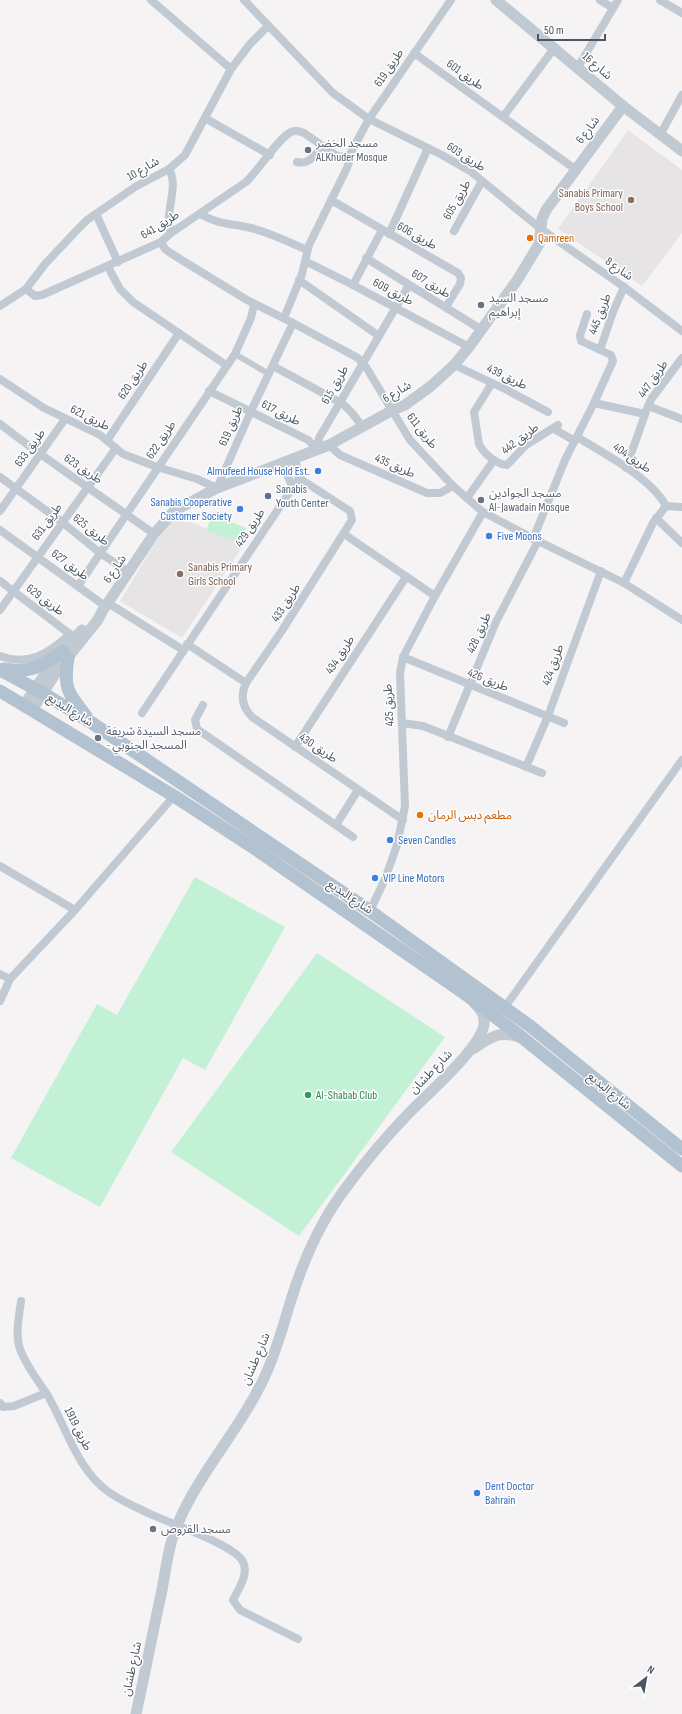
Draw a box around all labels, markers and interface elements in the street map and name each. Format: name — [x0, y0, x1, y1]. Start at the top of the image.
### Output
scale bar — [538, 16, 605, 42]
text: 50 m — [544, 23, 564, 38]
street label: طريق 619 — [371, 46, 407, 90]
street label: شارع 16 — [578, 49, 615, 84]
street label: طريق 601 — [443, 56, 487, 94]
street label: شارع 6 — [573, 113, 604, 147]
place label: مسجد الخضر ALKhuder Mosque — [315, 136, 388, 165]
street label: طريق 603 — [444, 139, 488, 175]
marker: مسجد الخضر ALKhuder Mosque — [303, 145, 313, 155]
street label: شارع 10 — [124, 154, 162, 185]
street label: طريق 605 — [440, 178, 474, 222]
place label: Sanabis Primary Boys School — [559, 186, 623, 215]
marker: Sanabis Primary Boys School — [626, 195, 636, 205]
street label: طريق 641 — [138, 207, 182, 243]
street label: طريق 606 — [394, 219, 440, 253]
place label: Qamreen — [538, 231, 574, 246]
marker: Qamreen — [525, 233, 535, 243]
street label: شارع 8 — [602, 254, 636, 285]
street label: طريق 607 — [409, 266, 453, 302]
street label: طريق 609 — [370, 275, 416, 309]
place label: مسجد السيد إبراهيم — [489, 291, 548, 321]
street label: طريق 445 — [585, 291, 615, 337]
marker: مسجد السيد إبراهيم — [476, 300, 486, 310]
street label: طريق 447 — [635, 357, 671, 401]
street label: طريق 620 — [115, 358, 151, 402]
street label: طريق 439 — [484, 361, 530, 393]
street label: طريق 615 — [318, 363, 352, 407]
street label: شارع 6 — [380, 378, 414, 407]
street label: طريق 617 — [259, 397, 303, 429]
street label: طريق 621 — [68, 402, 112, 434]
street label: طريق 619 — [216, 404, 246, 448]
street label: طريق 611 — [403, 410, 441, 452]
street label: طريق 622 — [143, 418, 179, 462]
street label: طريق 442 — [498, 420, 542, 458]
street label: طريق 633 — [11, 426, 49, 470]
street label: طريق 404 — [610, 439, 654, 477]
street label: طريق 435 — [372, 450, 418, 482]
street label: طريق 623 — [61, 451, 105, 487]
place label: Almufeed House Hold Est. — [206, 464, 310, 479]
marker: Almufeed House Hold Est. — [313, 466, 323, 476]
place label: Sanabis Youth Center — [276, 482, 329, 511]
place label: مسجد الجوادين Al-Jawadain Mosque — [488, 486, 570, 515]
marker: Sanabis Youth Center — [263, 491, 273, 501]
place label: Sanabis Cooperative Customer Society — [150, 495, 232, 524]
marker: مسجد الجوادين Al-Jawadain Mosque — [476, 495, 486, 505]
street label: طريق 631 — [29, 501, 65, 543]
marker: Sanabis Cooperative Customer Society — [235, 504, 245, 514]
street label: طريق 429 — [232, 506, 268, 550]
street label: طريق 625 — [70, 511, 112, 549]
place label: Five Moons — [497, 529, 542, 544]
marker: Five Moons — [484, 531, 494, 541]
street label: طريق 627 — [48, 546, 92, 584]
street label: شارع 6 — [100, 552, 131, 586]
place label: Sanabis Primary Girls School — [188, 560, 253, 589]
marker: Sanabis Primary Girls School — [175, 569, 185, 579]
street label: طريق 629 — [23, 581, 67, 619]
street label: طريق 433 — [268, 581, 304, 625]
street label: طريق 428 — [463, 610, 495, 656]
street label: طريق 434 — [322, 633, 358, 677]
street label: طريق 424 — [539, 642, 567, 688]
street label: طريق 426 — [465, 665, 511, 695]
street label: طريق 425 — [380, 683, 398, 727]
street label: شارع البديع — [44, 690, 96, 731]
place label: مسجد السيدة شريفة - المسجد الجنوبي — [106, 724, 201, 754]
street label: طريق 430 — [296, 730, 340, 766]
marker: مسجد السيدة شريفة - المسجد الجنوبي — [93, 733, 103, 743]
place label: مطعم دبس الرمان — [428, 808, 512, 824]
marker: مطعم دبس الرمان — [415, 810, 425, 820]
place label: Seven Candles — [398, 833, 456, 848]
marker: Seven Candles — [385, 835, 395, 845]
place label: VIP Line Motors — [383, 871, 445, 886]
marker: VIP Line Motors — [370, 873, 380, 883]
street label: شارع البديع — [324, 876, 376, 919]
street label: شارع طشان — [406, 1047, 456, 1098]
street label: شارع البديع — [584, 1069, 634, 1114]
place label: Al-Shabab Club — [315, 1088, 377, 1103]
marker: Al-Shabab Club — [303, 1090, 313, 1100]
street label: شارع طشان — [238, 1331, 275, 1388]
street label: طريق 1919 — [61, 1405, 95, 1453]
place label: Dent Doctor Bahrain — [485, 1479, 535, 1508]
marker: Dent Doctor Bahrain — [472, 1488, 482, 1498]
place label: مسجد القروص — [161, 1522, 231, 1537]
marker: مسجد القروص — [148, 1524, 158, 1534]
street label: شارع طشان — [119, 1640, 146, 1698]
north arrow — [626, 1658, 666, 1698]
text: N — [645, 1663, 657, 1677]

